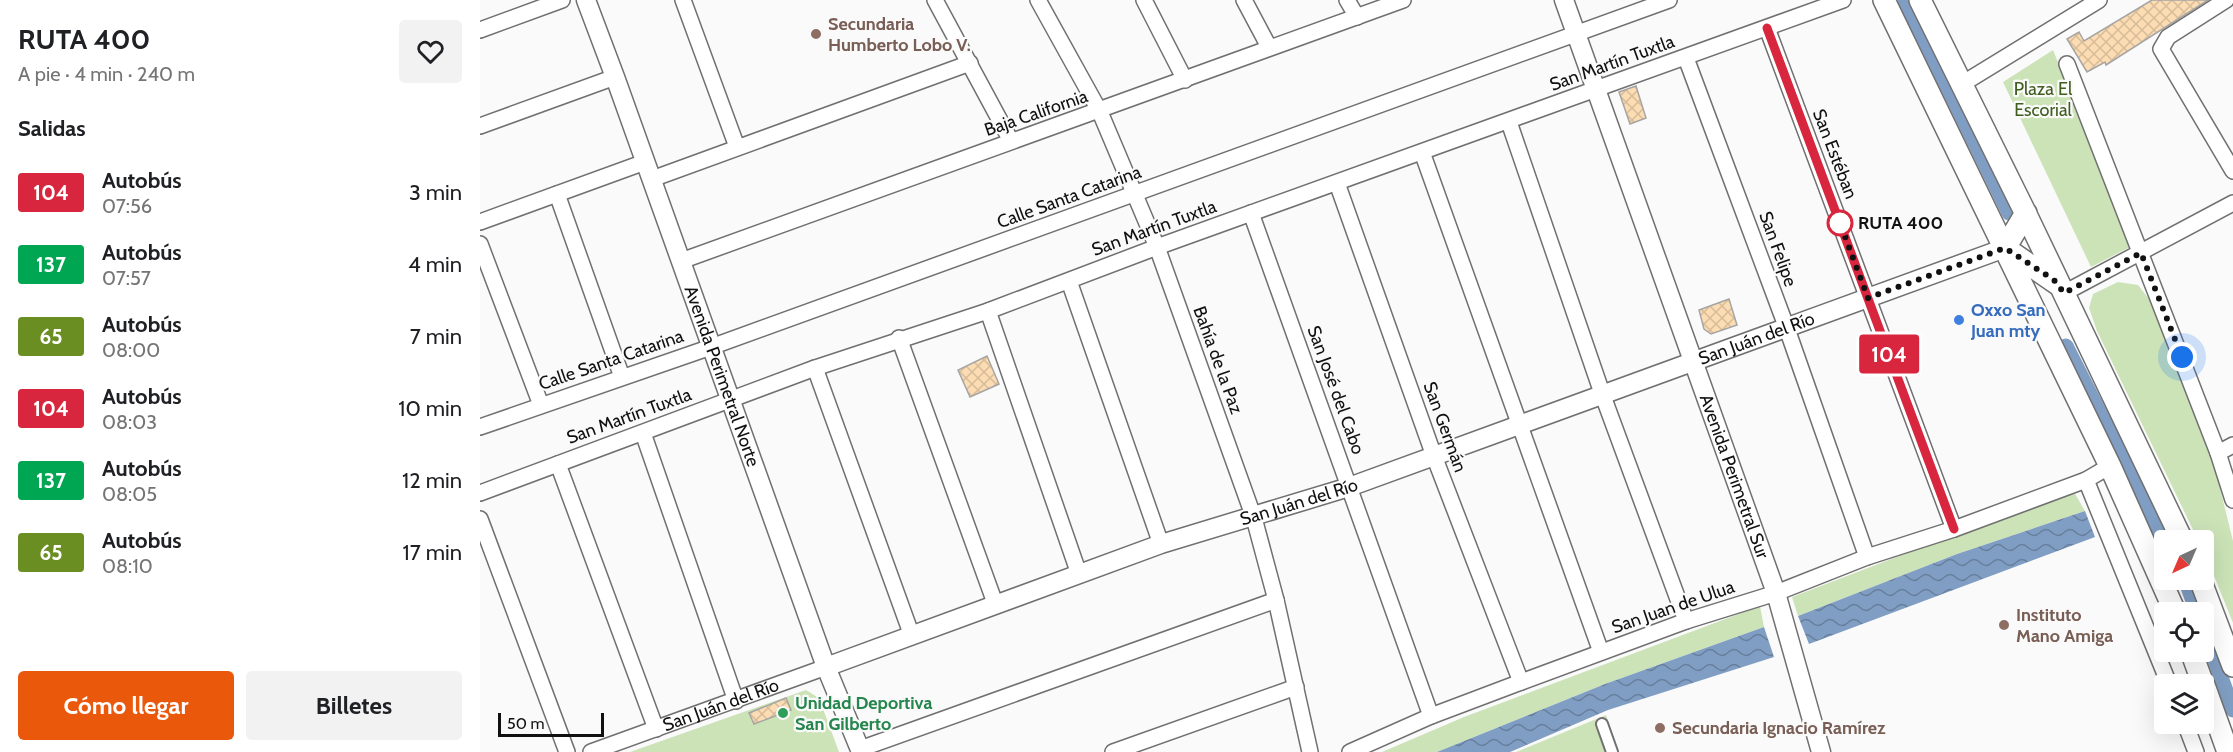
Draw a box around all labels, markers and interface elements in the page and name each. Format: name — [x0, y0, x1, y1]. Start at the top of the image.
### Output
place label: Secundaria Humberto Lobo V. — [828, 13, 971, 56]
button: heart — [399, 20, 462, 83]
text: RUTA 400 — [18, 22, 150, 56]
marker: Secundaria Humberto Lobo V. — [809, 27, 823, 41]
street label: San Martín Tuxtla — [1547, 30, 1678, 96]
text: A pie · 4 min · 240 m — [18, 62, 195, 86]
park label: Plaza El Escorial — [2014, 78, 2073, 121]
street label: Baja California — [982, 85, 1091, 141]
street label: San Estéban — [1808, 106, 1862, 202]
text: Salidas — [18, 115, 86, 142]
street label: Calle Santa Catarina — [994, 161, 1144, 233]
text: Autobús — [102, 167, 182, 194]
text: 3 min — [409, 179, 462, 206]
text: 104 — [33, 180, 69, 205]
text: 07:56 — [102, 194, 152, 218]
street label: San Martín Tuxtla — [1089, 195, 1220, 261]
street label: San Felipe — [1754, 208, 1802, 290]
marker: RUTA 400 — [1827, 210, 1853, 236]
place label: RUTA 400 — [1858, 212, 1943, 234]
text: Autobús — [102, 239, 182, 266]
text: 4 min — [408, 251, 462, 278]
text: 137 — [36, 252, 66, 277]
text: 07:57 — [102, 266, 151, 290]
street label: Avenida Perimetral Norte — [680, 283, 764, 470]
place label: Oxxo San Juan mty — [1970, 299, 2046, 342]
street label: Bahía de la Paz — [1188, 303, 1248, 417]
street label: San Juán del Río — [1695, 307, 1818, 370]
text: Autobús — [102, 311, 182, 338]
marker: Oxxo San Juan mty — [1952, 313, 1966, 327]
text: 7 min — [410, 323, 462, 350]
street label: San José del Cabo — [1303, 323, 1370, 457]
text: 65 — [39, 324, 63, 349]
street label: Calle Santa Catarina — [536, 325, 687, 395]
line badge: 104 — [1854, 334, 1924, 374]
text: 08:00 — [102, 338, 160, 362]
text: 104 — [1871, 342, 1907, 367]
your location — [2167, 342, 2197, 372]
street label: San Germán — [1418, 379, 1472, 475]
text: Autobús — [102, 383, 182, 410]
street label: San Martín Tuxtla — [564, 383, 695, 449]
street label: Avenida Perimetral Sur — [1695, 391, 1774, 562]
text: 10 min — [398, 395, 462, 422]
text: 104 — [33, 396, 69, 421]
text: 08:03 — [102, 410, 157, 434]
text: Autobús — [102, 455, 182, 482]
text: 12 min — [402, 467, 462, 494]
text: 137 — [36, 468, 66, 493]
street label: San Juán del Río — [1237, 474, 1361, 530]
text: 08:05 — [102, 482, 157, 506]
text: Autobús — [102, 527, 182, 554]
north arrow — [2154, 530, 2214, 590]
map controls — [2154, 530, 2214, 734]
text: 17 min — [403, 539, 462, 566]
text: 65 — [39, 540, 63, 565]
text: 08:10 — [102, 554, 153, 578]
street label: San Juan de Ulua — [1609, 576, 1738, 638]
button: locate — [2154, 602, 2214, 662]
place label: Instituto Mano Amiga — [2016, 604, 2113, 647]
marker: Instituto Mano Amiga — [1997, 618, 2011, 632]
button: Cómo llegar — [18, 671, 234, 740]
button: Billetes — [246, 671, 462, 740]
street label: San Juán del Río — [660, 674, 782, 736]
button: layers — [2154, 674, 2214, 734]
place label: Unidad Deportiva San Gilberto — [795, 692, 932, 735]
marker: Unidad Deportiva San Gilberto — [776, 706, 790, 720]
scale bar — [498, 710, 604, 738]
text: 50 m — [507, 714, 544, 733]
place label: Secundaria Ignacio Ramírez — [1672, 717, 1886, 739]
marker: Secundaria Ignacio Ramírez — [1653, 721, 1667, 735]

